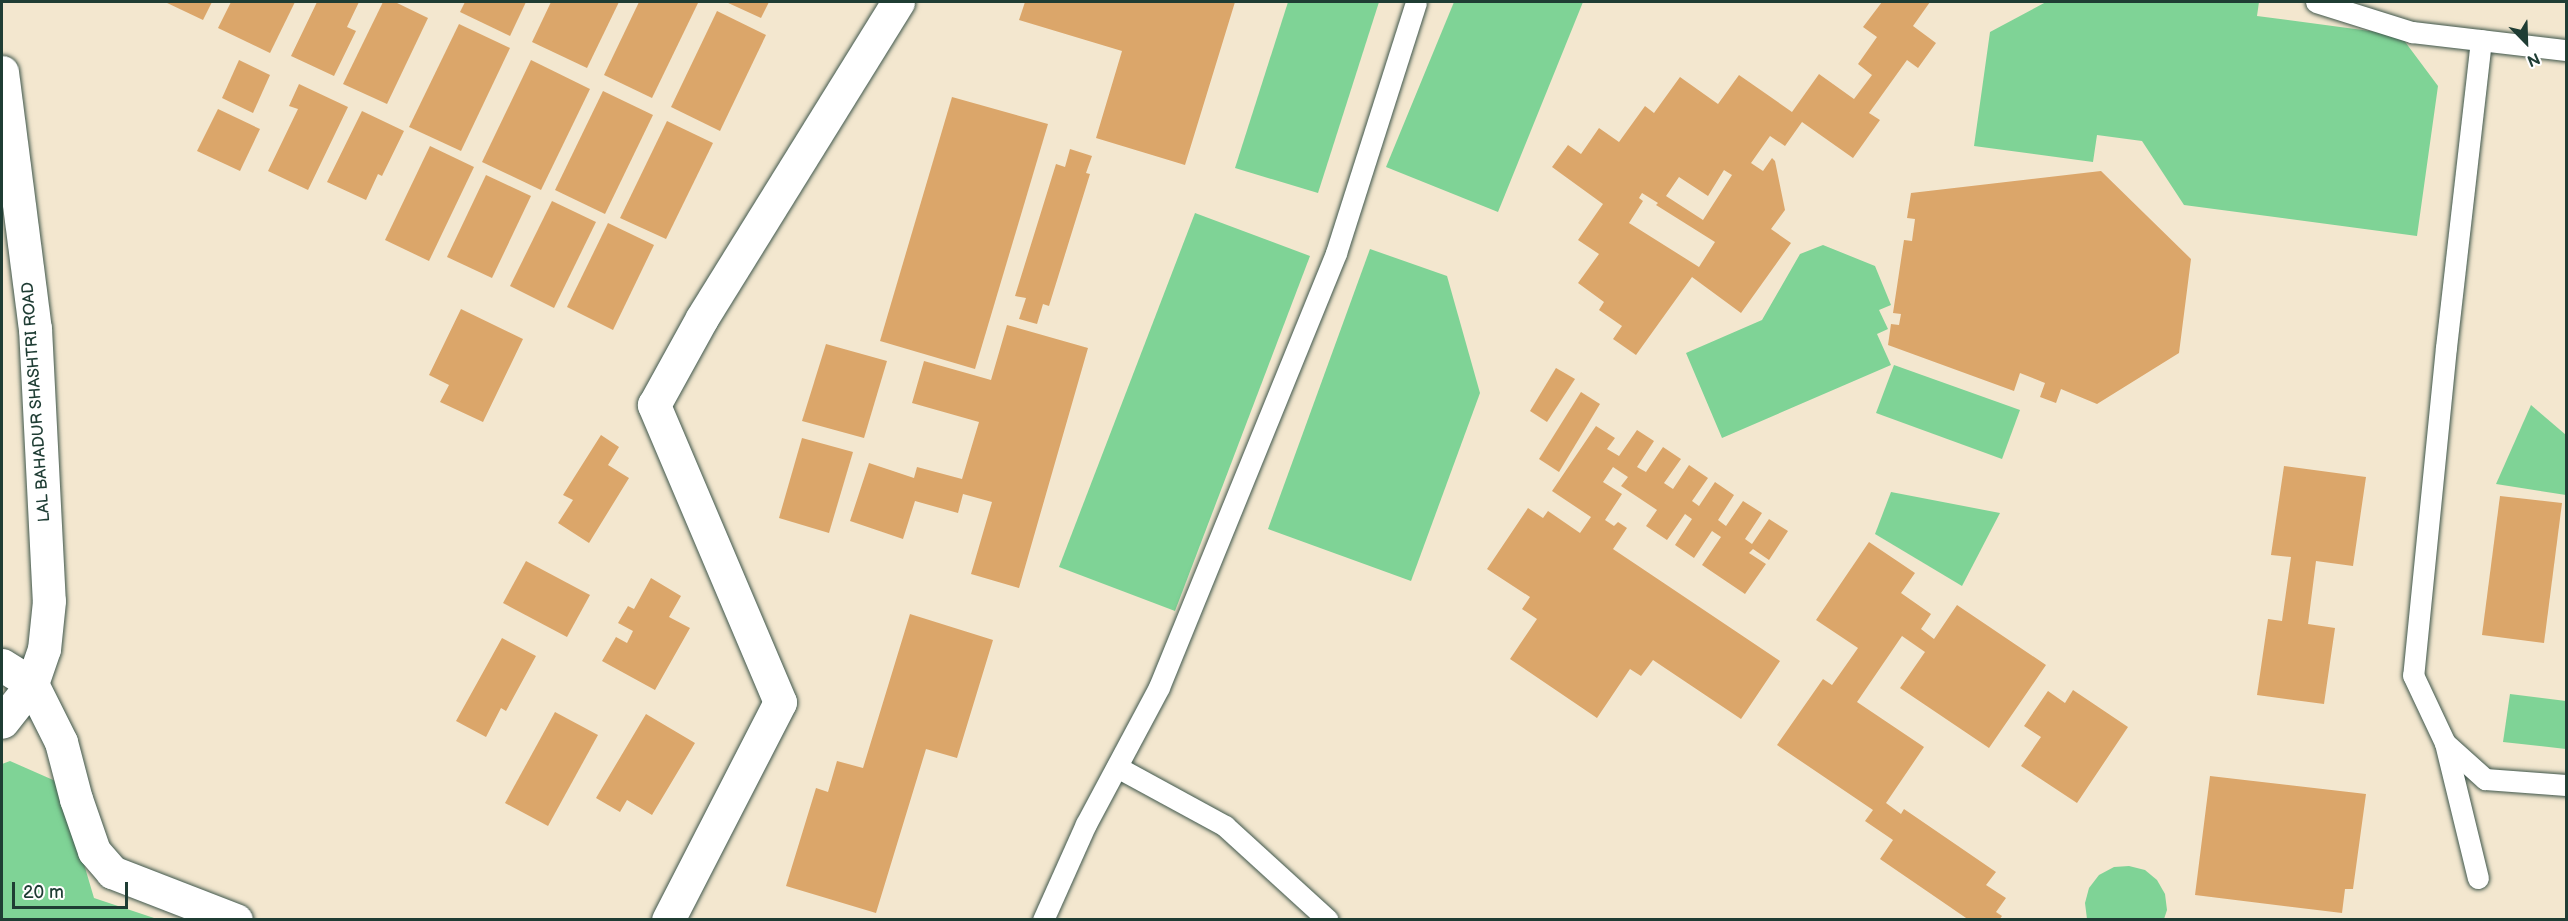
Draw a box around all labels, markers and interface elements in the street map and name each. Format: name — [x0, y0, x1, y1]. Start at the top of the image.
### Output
north arrow — [2496, 12, 2556, 72]
text: N — [2524, 48, 2542, 70]
street label: LAL BAHADUR SHASHTRI ROAD — [19, 281, 55, 523]
scale bar — [15, 870, 130, 908]
text: 20 m — [23, 882, 64, 903]

